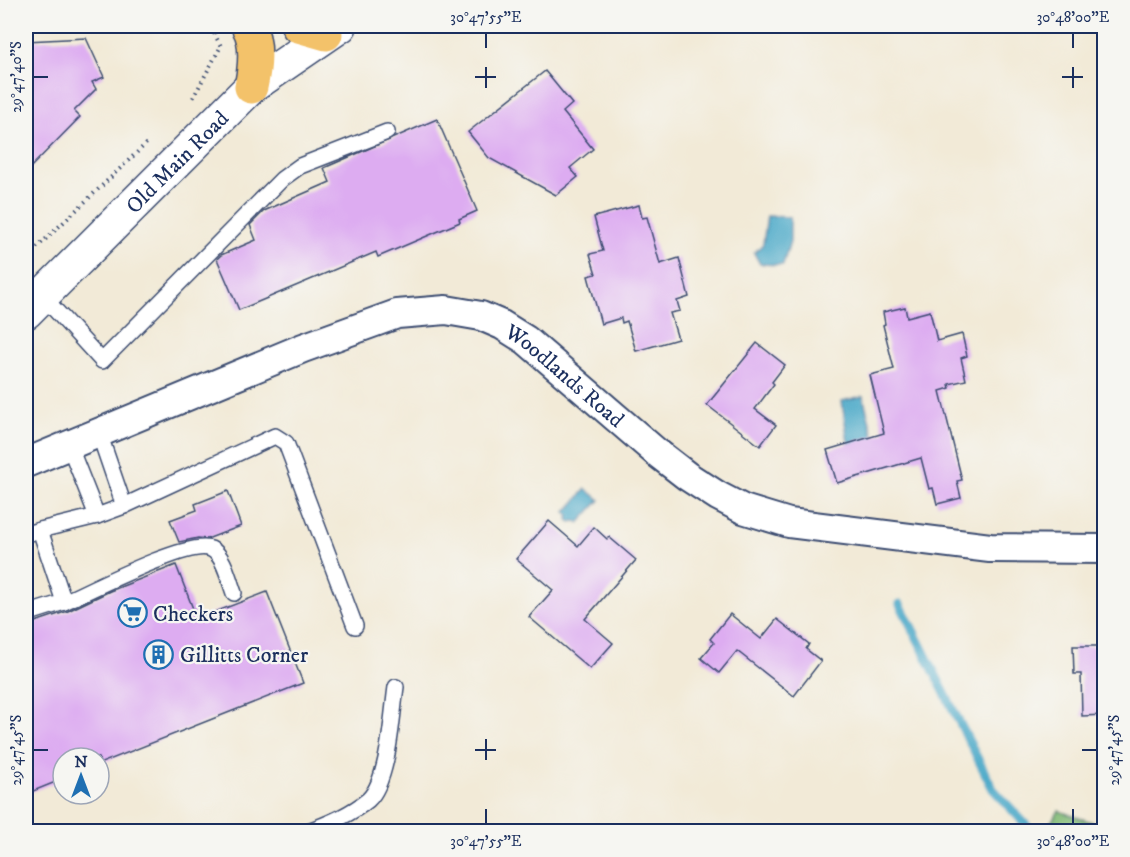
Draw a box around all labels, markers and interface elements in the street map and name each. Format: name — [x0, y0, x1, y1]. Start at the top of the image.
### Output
text: 30°47'55"E — [450, 8, 522, 27]
text: 30°48'00"E — [1037, 8, 1110, 27]
text: 29°47'40"S — [7, 41, 26, 113]
street label: Old Main Road — [121, 105, 235, 220]
street label: Woodlands Road — [499, 318, 629, 434]
supermarket icon: Checkers — [116, 597, 148, 629]
place label: Checkers — [153, 601, 233, 628]
building icon: Gillitts Corner — [143, 638, 175, 670]
place label: Gillitts Corner — [180, 642, 309, 669]
text: 29°47'45"S — [7, 714, 26, 785]
text: 29°47'45"S — [1105, 714, 1124, 785]
north arrow — [51, 746, 111, 806]
text: N — [74, 752, 88, 772]
text: 30°47'55"E — [450, 832, 522, 851]
text: 30°48'00"E — [1037, 832, 1110, 851]

